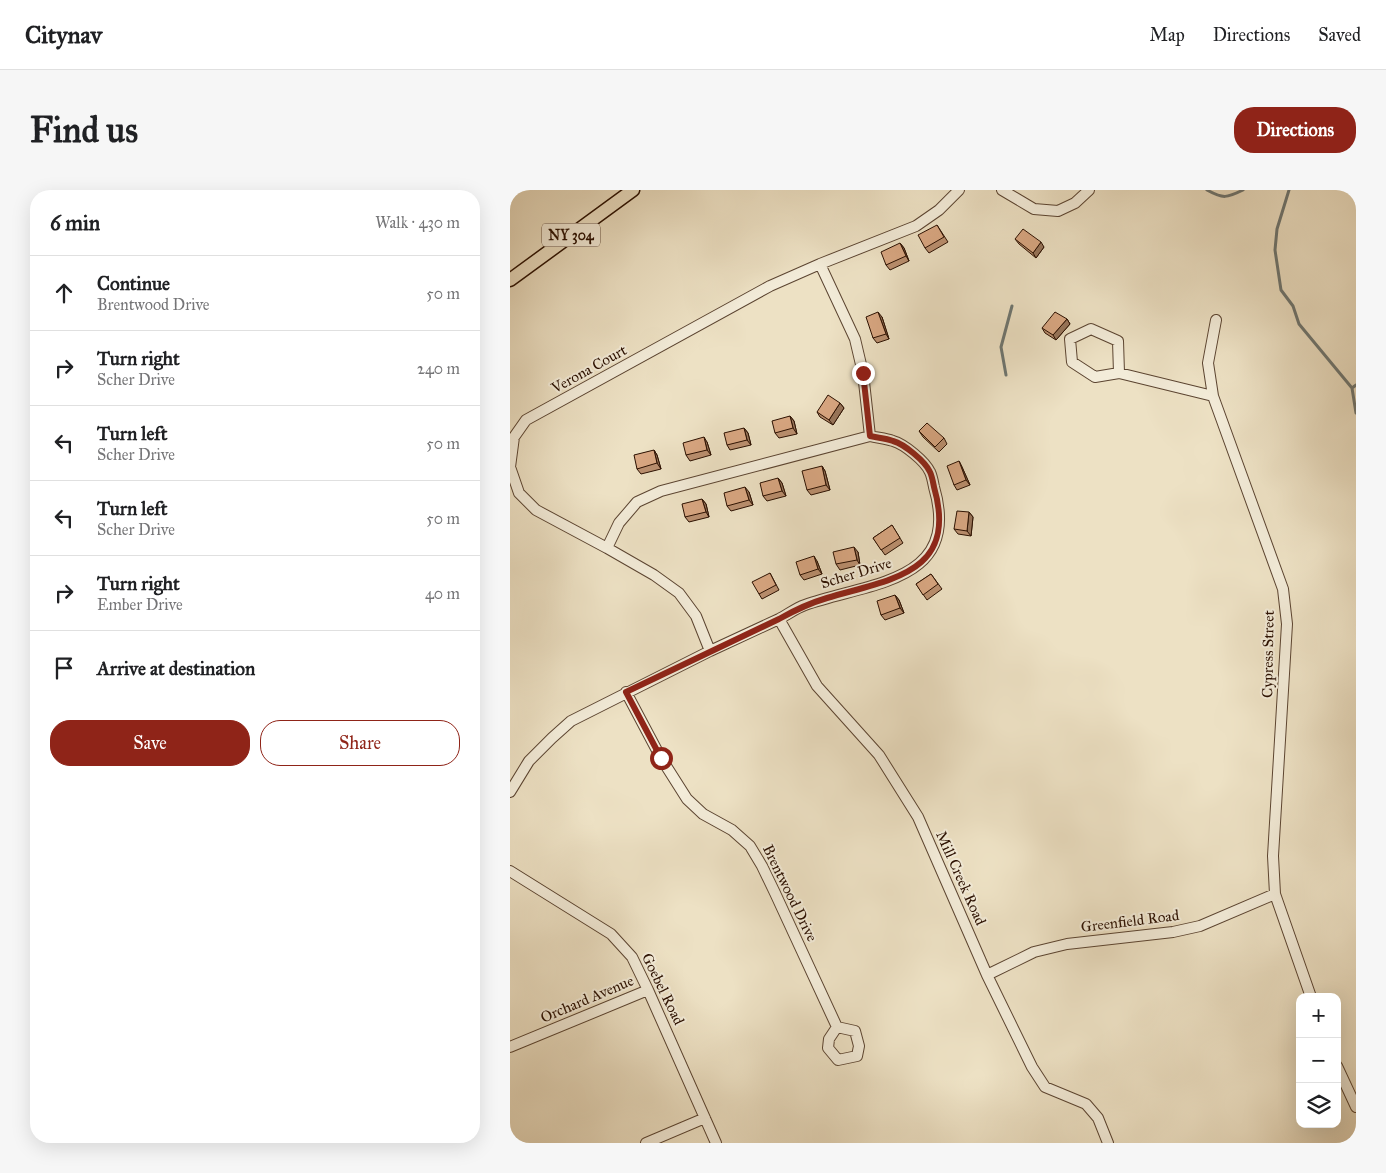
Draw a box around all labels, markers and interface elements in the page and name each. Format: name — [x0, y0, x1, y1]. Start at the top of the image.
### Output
text: Citynav — [25, 20, 102, 50]
text: Map — [1149, 24, 1185, 46]
text: Directions — [1213, 24, 1290, 46]
text: Saved — [1318, 24, 1361, 46]
button: Directions — [1234, 107, 1356, 153]
text: Find us — [30, 109, 138, 152]
text: 6 min — [50, 210, 100, 236]
text: Walk · 430 m — [375, 213, 460, 232]
road number: NY 304 — [542, 224, 600, 246]
text: Continue — [97, 272, 170, 295]
icon: ahead — [50, 279, 78, 307]
text: 50 m — [426, 284, 460, 303]
text: Brentwood Drive — [97, 295, 210, 314]
street label: Verona Court — [547, 341, 630, 398]
text: Turn right — [97, 347, 180, 370]
icon: right — [50, 354, 78, 382]
text: 240 m — [417, 359, 460, 378]
route end — [852, 362, 875, 385]
text: Scher Drive — [97, 370, 175, 389]
text: Turn left — [97, 422, 167, 445]
icon: left — [50, 429, 78, 457]
text: 50 m — [426, 434, 460, 453]
text: Scher Drive — [97, 445, 175, 464]
text: Turn left — [97, 497, 167, 520]
icon: left — [50, 504, 78, 532]
text: 50 m — [426, 509, 460, 528]
text: Scher Drive — [97, 520, 175, 539]
street label: Scher Drive — [818, 554, 894, 592]
text: Turn right — [97, 572, 180, 595]
icon: right — [50, 579, 78, 607]
text: 40 m — [425, 584, 460, 603]
text: Ember Drive — [97, 595, 183, 614]
street label: Cypress Street — [1258, 609, 1278, 698]
icon: arrive — [50, 654, 78, 682]
text: Arrive at destination — [97, 657, 255, 680]
button: Save — [50, 720, 250, 766]
button: Share — [260, 720, 460, 766]
route start — [650, 747, 673, 770]
street label: Mill Creek Road — [932, 828, 990, 928]
street label: Brentwood Drive — [759, 842, 821, 944]
street label: Greenfield Road — [1080, 906, 1181, 936]
street label: Goebel Road — [638, 950, 688, 1028]
street label: Orchard Avenue — [538, 971, 636, 1027]
map controls — [1296, 993, 1341, 1128]
button: + — [1296, 993, 1341, 1038]
button: − — [1296, 1038, 1341, 1083]
button: layers — [1296, 1083, 1341, 1128]

